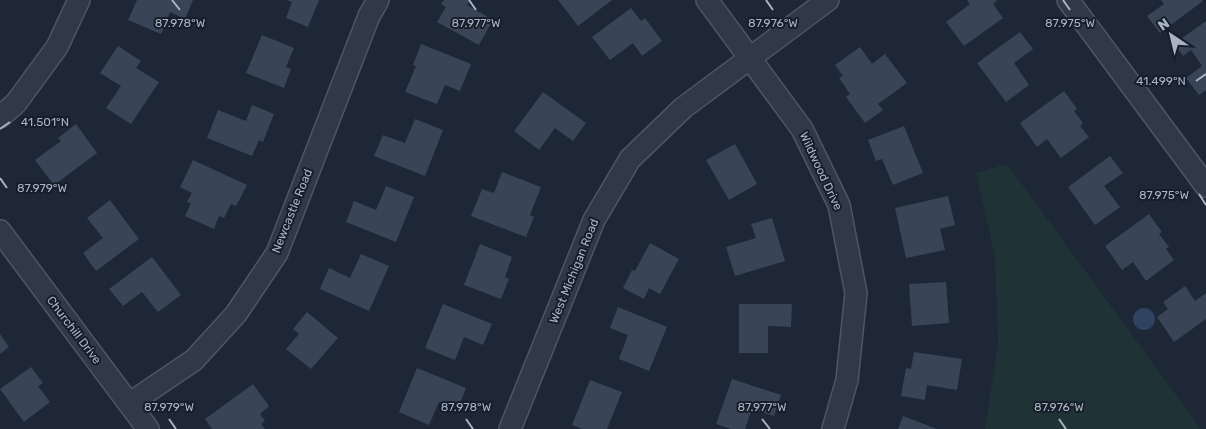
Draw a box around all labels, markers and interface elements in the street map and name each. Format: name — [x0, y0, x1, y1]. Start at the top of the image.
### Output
north arrow — [1146, 10, 1196, 60]
text: N — [1155, 15, 1173, 35]
text: 87.978°W — [155, 16, 206, 30]
text: 87.977°W — [451, 16, 501, 30]
text: 87.976°W — [748, 16, 798, 30]
text: 87.975°W — [1045, 16, 1095, 30]
text: 41.499°N — [1136, 74, 1186, 88]
text: 41.501°N — [21, 115, 69, 129]
street label: Wildwood Drive — [797, 130, 845, 213]
street label: Newcastle Road — [269, 167, 315, 255]
text: 87.979°W — [17, 181, 67, 195]
text: 87.975°W — [1139, 188, 1189, 202]
street label: West Michigan Road — [547, 217, 601, 325]
street label: Churchill Drive — [44, 293, 104, 367]
text: 87.979°W — [144, 400, 194, 414]
text: 87.978°W — [441, 400, 492, 414]
text: 87.977°W — [737, 400, 787, 414]
text: 87.976°W — [1034, 400, 1084, 414]

